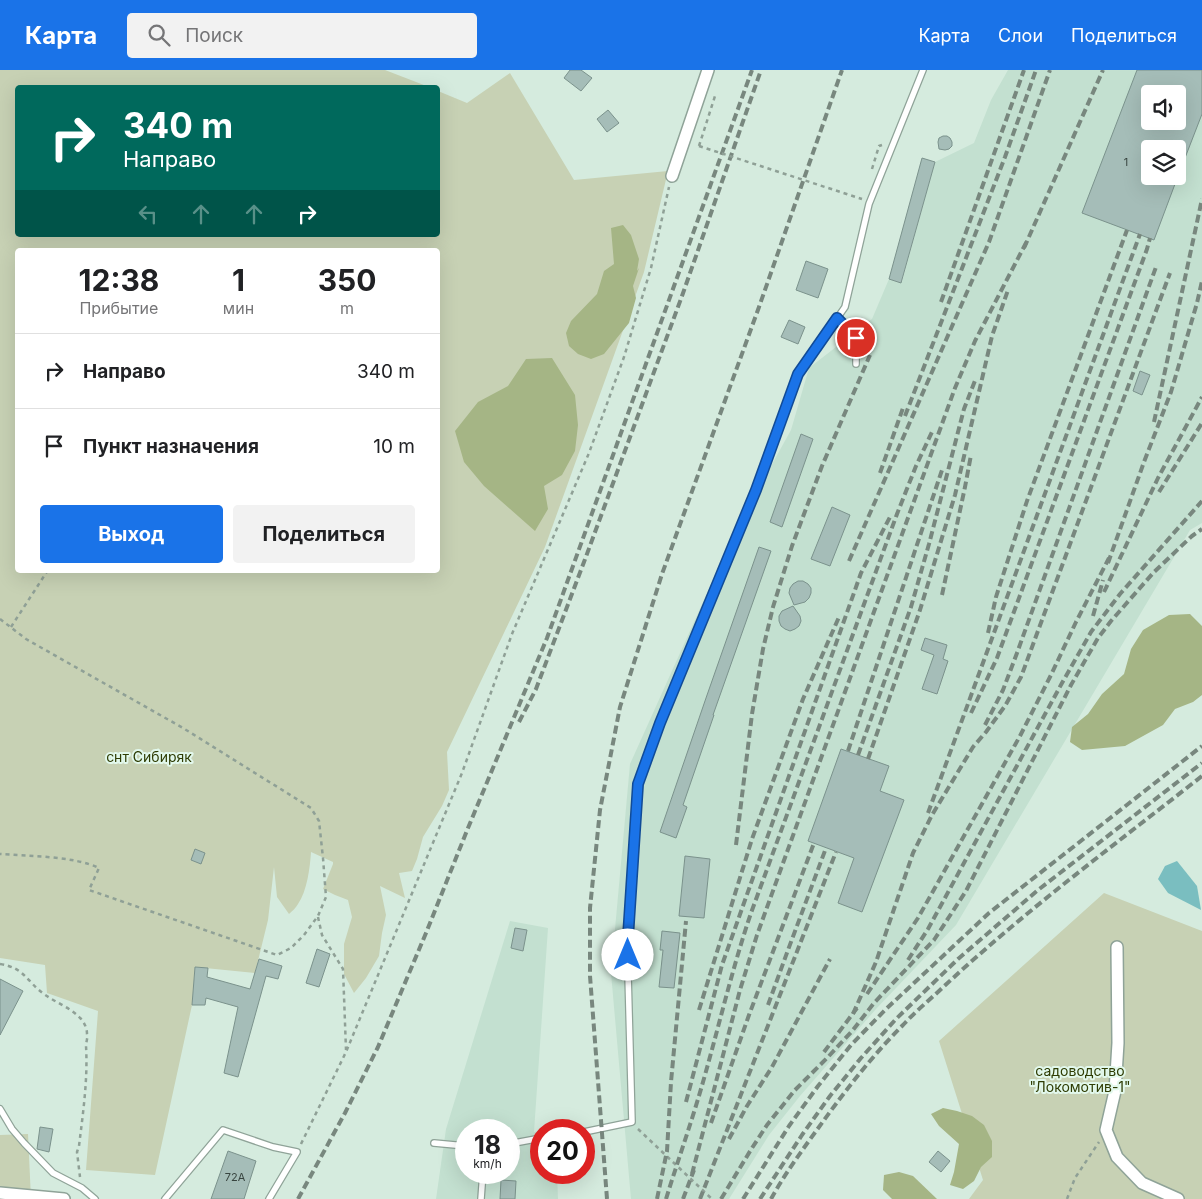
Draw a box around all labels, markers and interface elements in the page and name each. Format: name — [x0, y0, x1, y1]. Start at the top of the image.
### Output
search box — [127, 13, 477, 58]
text: Карта — [25, 21, 97, 50]
icon: search — [145, 21, 173, 49]
text: Поиск — [185, 24, 243, 47]
text: Карта — [918, 25, 970, 46]
text: Слои — [998, 25, 1043, 46]
text: Поделиться — [1071, 25, 1177, 46]
map controls — [1141, 85, 1186, 185]
button: sound — [1141, 85, 1186, 130]
text: 340 m — [123, 104, 233, 146]
icon: right — [40, 105, 105, 170]
button: layers — [1141, 140, 1186, 185]
text: Направо — [123, 146, 216, 172]
house number: 1 — [1124, 155, 1128, 169]
icon: left — [134, 200, 162, 228]
icon: ahead — [187, 200, 215, 228]
icon: ahead — [240, 200, 268, 228]
icon: right — [293, 200, 321, 228]
text: 12:38 — [79, 262, 159, 298]
text: 1 — [232, 262, 245, 298]
text: 350 — [318, 262, 376, 298]
text: Прибытие — [79, 298, 158, 318]
text: мин — [223, 298, 254, 318]
text: m — [340, 298, 354, 318]
pin — [835, 317, 877, 359]
icon: arrive — [842, 324, 870, 352]
icon: right — [40, 357, 68, 385]
text: Направо — [83, 360, 166, 383]
text: 340 m — [357, 360, 415, 383]
icon: arrive — [40, 432, 68, 460]
text: Пункт назначения — [83, 435, 259, 458]
text: 10 m — [373, 435, 415, 458]
button: Выход — [40, 505, 223, 563]
button: Поделиться — [233, 505, 415, 563]
park label: снт Сибиряк — [106, 748, 192, 765]
position arrow — [601, 928, 653, 980]
park label: садоводство "Локомотив-1" — [1029, 1062, 1131, 1095]
speed limit sign: 20 — [530, 1119, 595, 1184]
text: 18 — [474, 1130, 501, 1160]
text: km/h — [473, 1156, 502, 1171]
house number: 72А — [225, 1170, 246, 1184]

